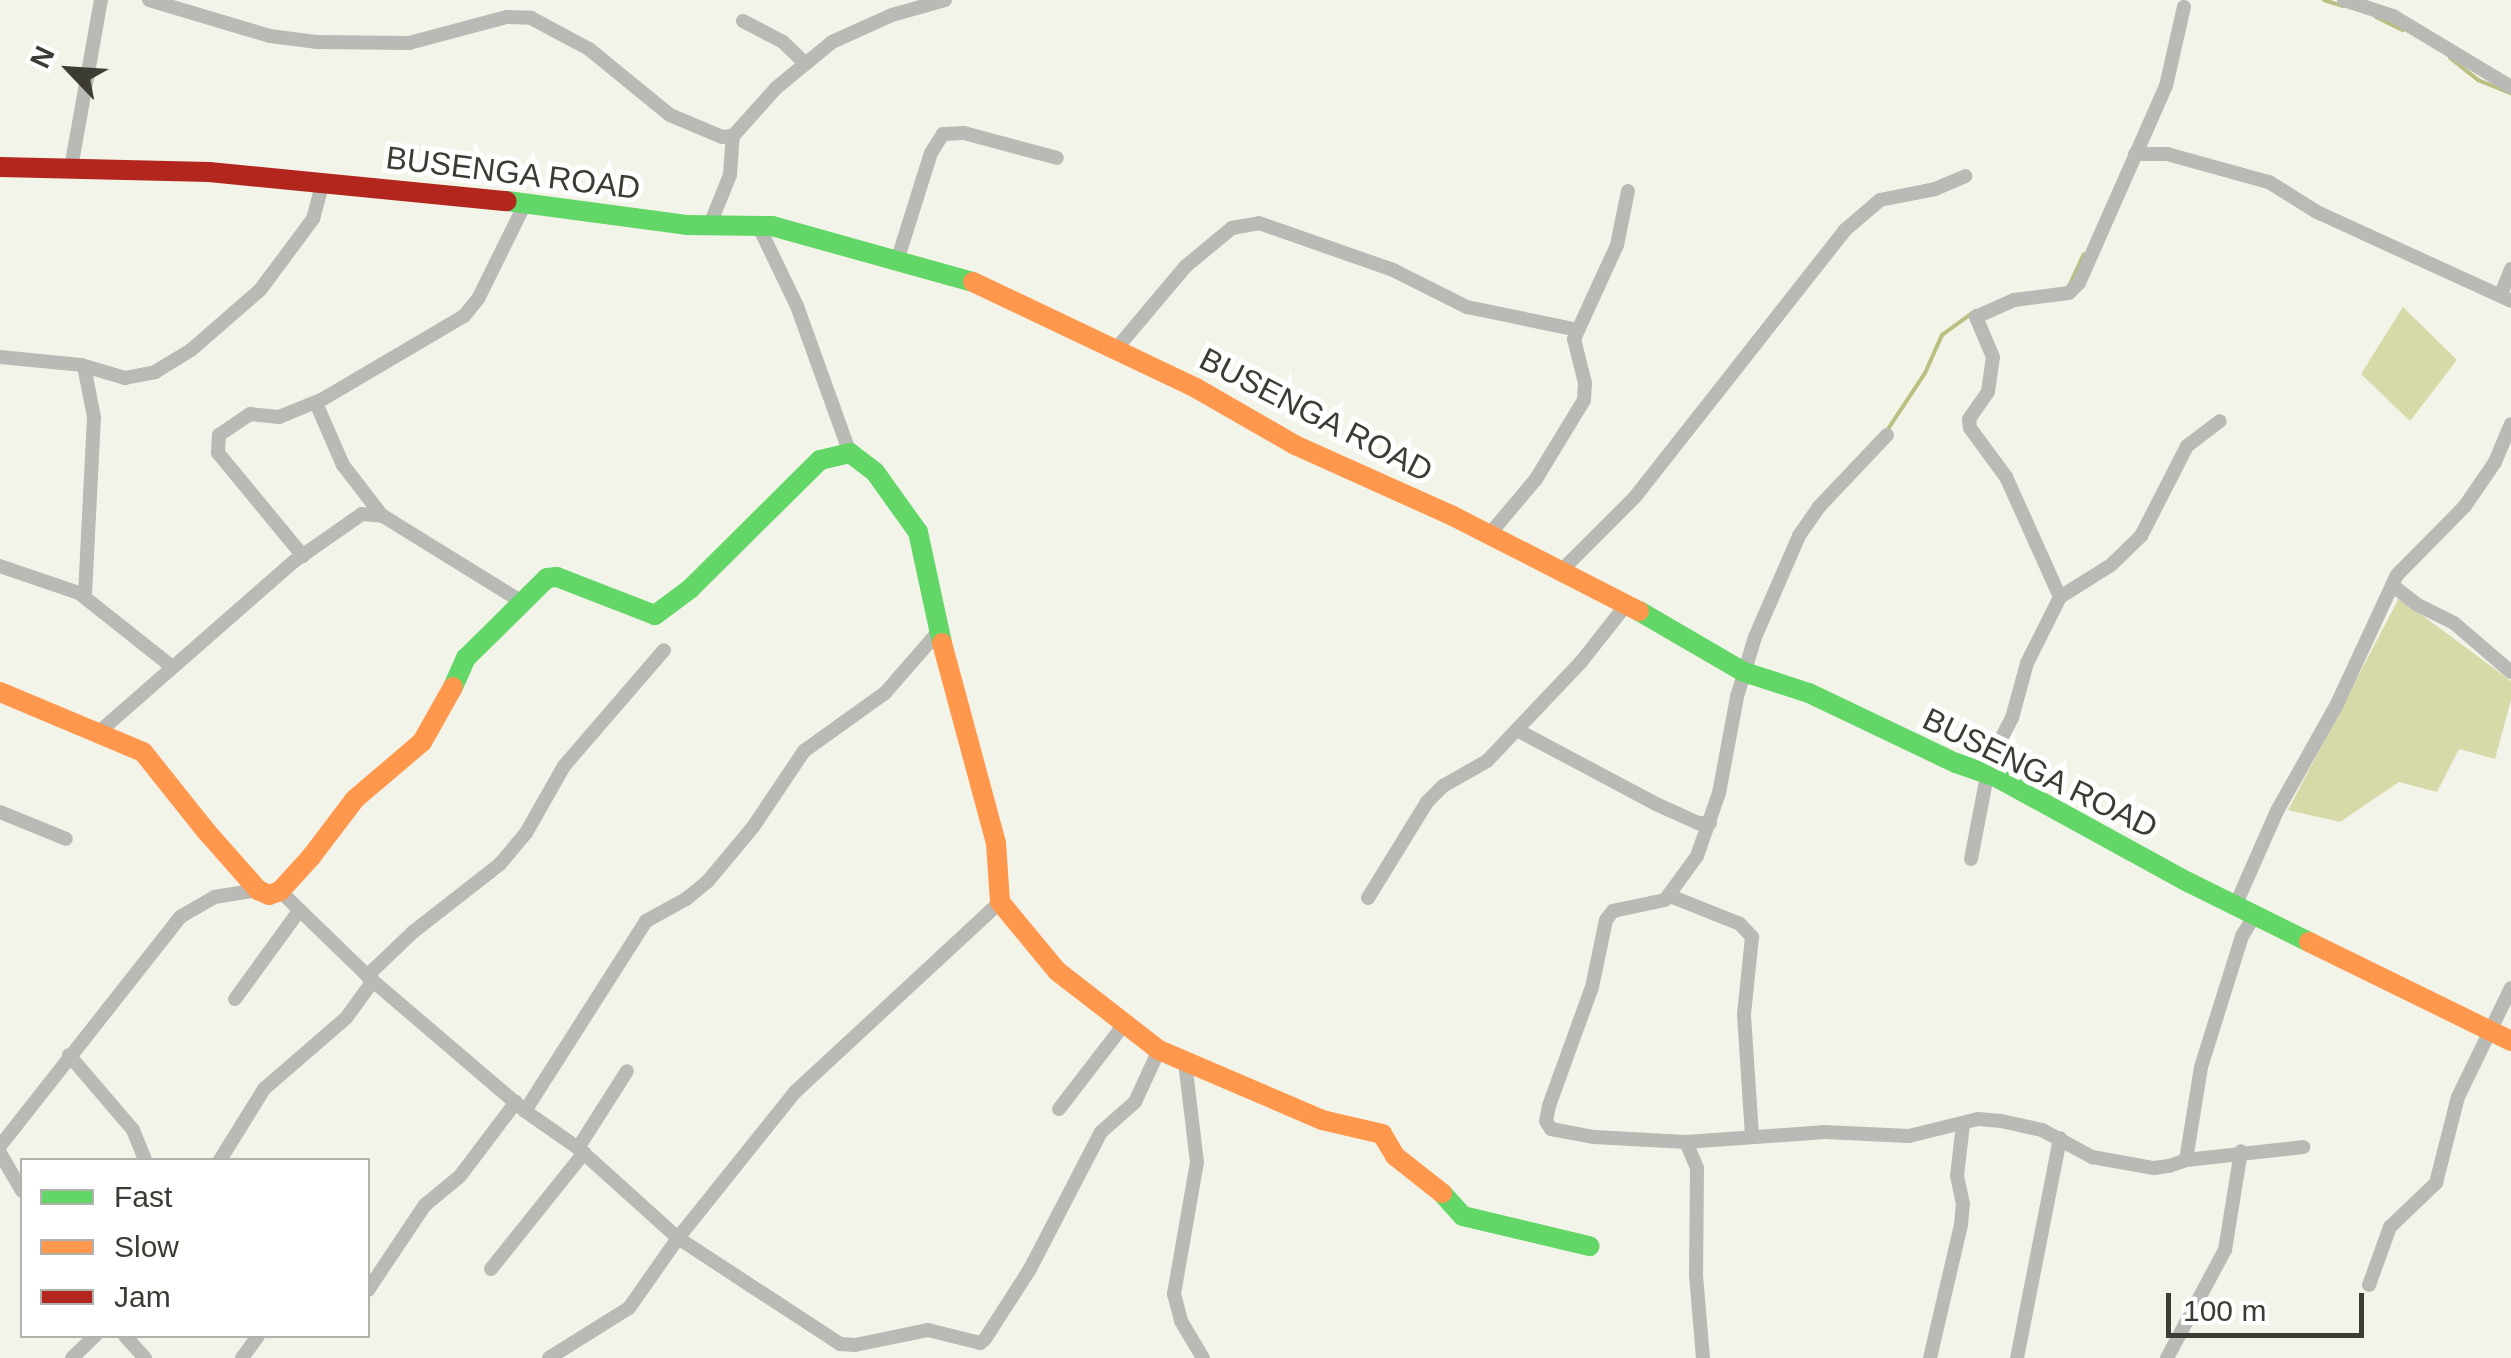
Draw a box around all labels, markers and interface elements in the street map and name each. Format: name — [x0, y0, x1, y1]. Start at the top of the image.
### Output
north arrow — [20, 20, 120, 120]
text: N — [24, 41, 61, 73]
street label: BUSENGA ROAD — [383, 138, 643, 208]
street label: BUSENGA ROAD — [1192, 339, 1440, 491]
street label: BUSENGA ROAD — [1916, 699, 2164, 847]
legend — [20, 1158, 370, 1338]
text: Fast — [114, 1180, 172, 1213]
text: Slow — [114, 1230, 179, 1263]
scale bar — [2171, 1273, 2368, 1335]
text: Jam — [114, 1280, 171, 1313]
text: 100 m — [2183, 1294, 2266, 1327]

